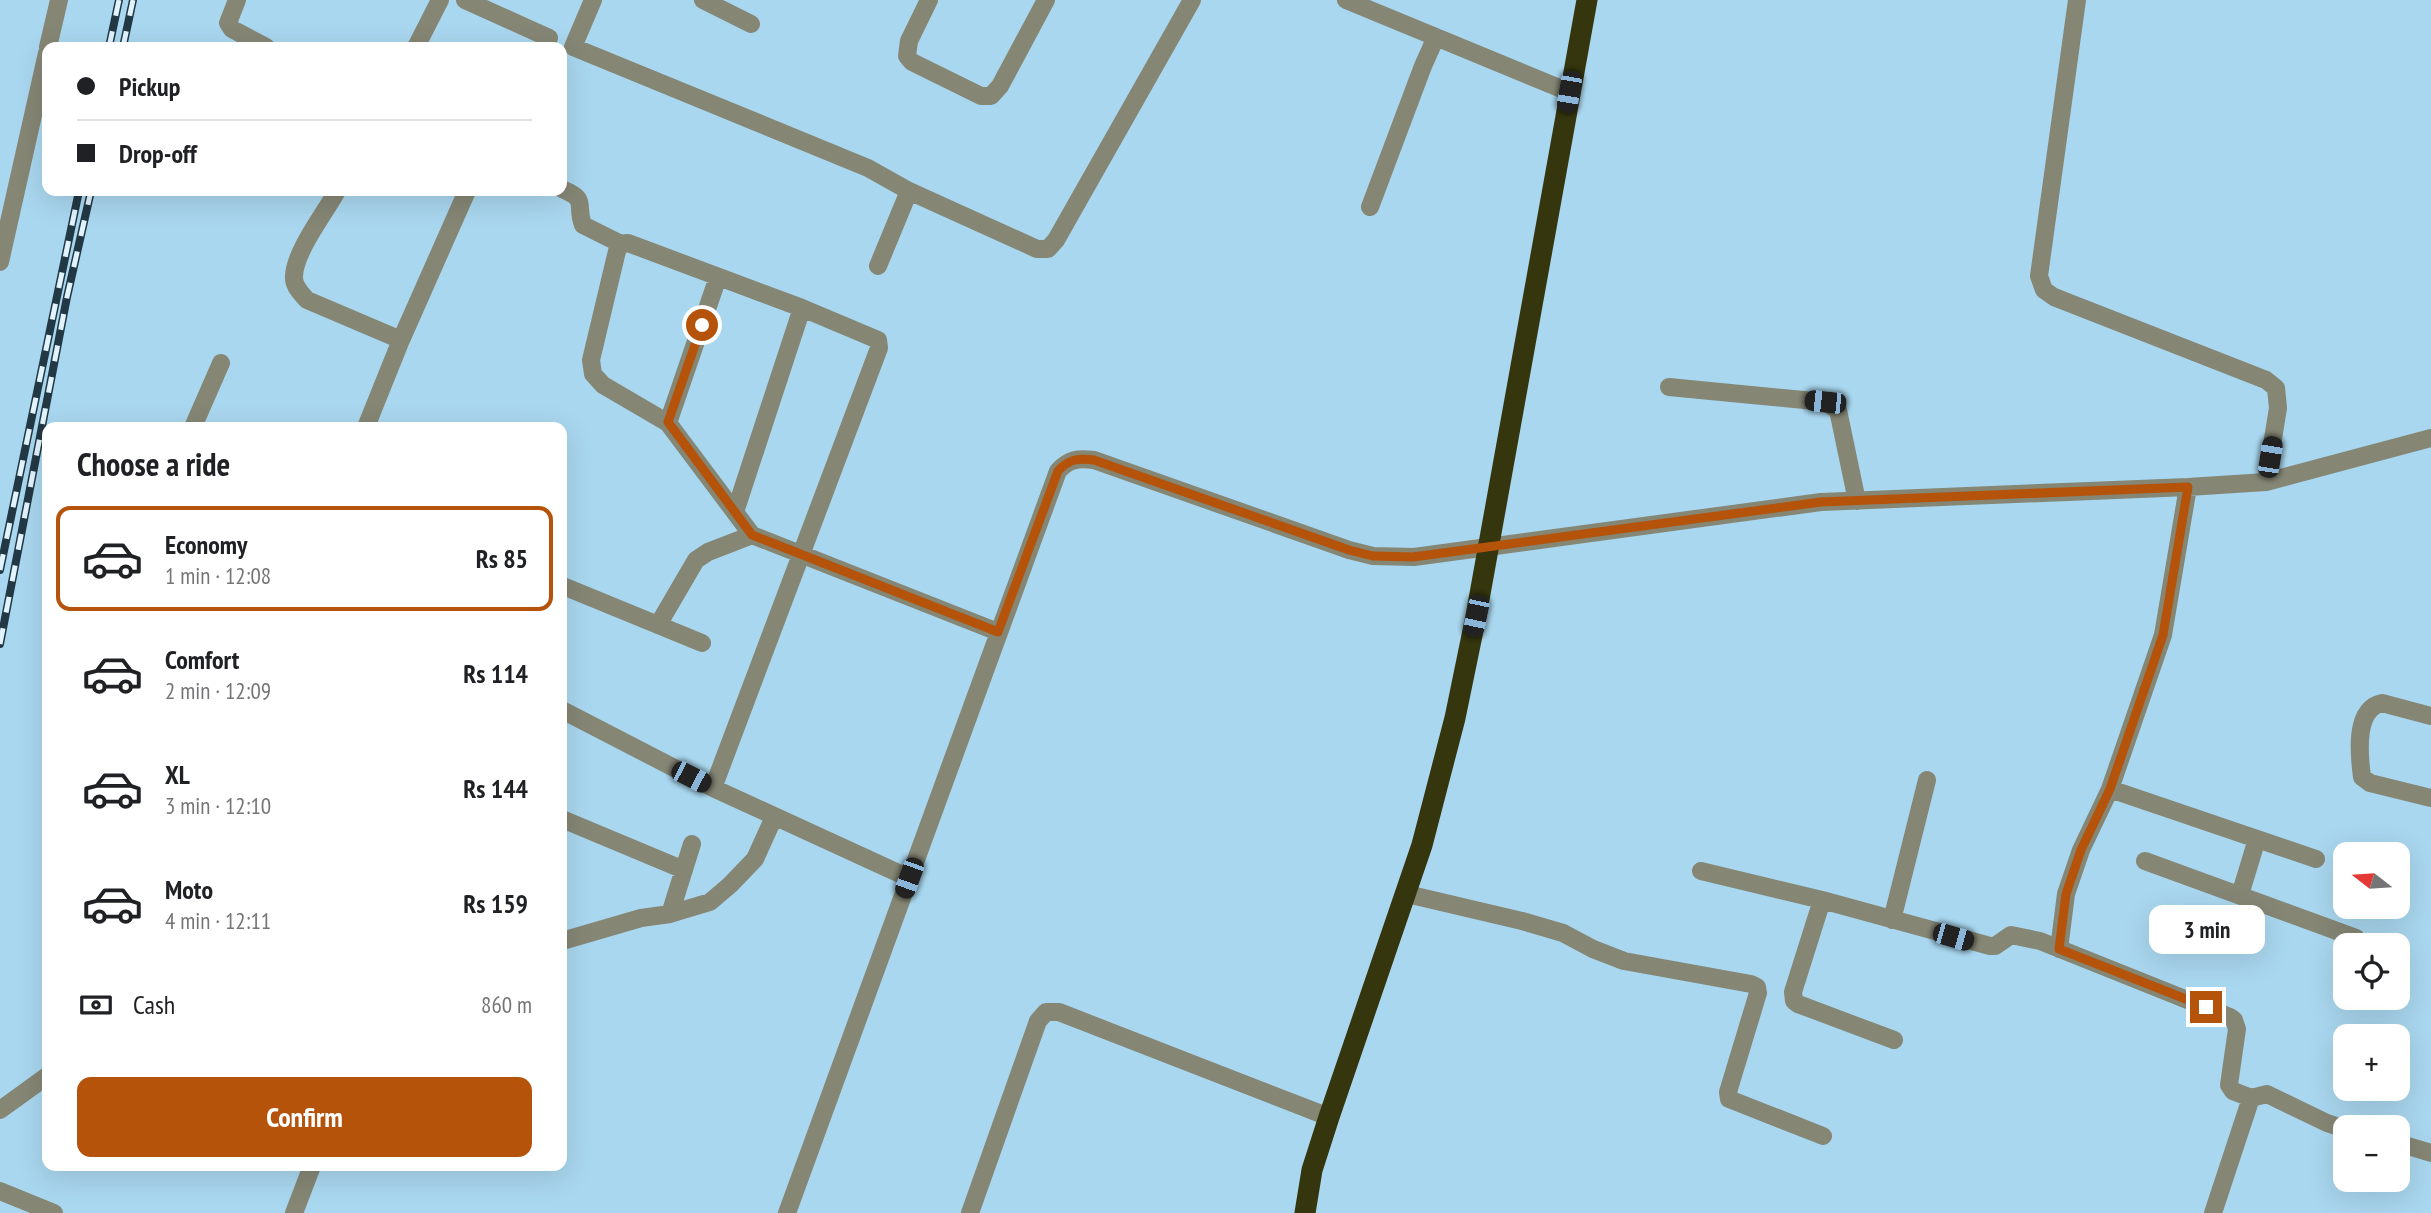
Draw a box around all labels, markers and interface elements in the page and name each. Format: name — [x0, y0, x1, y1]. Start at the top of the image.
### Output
car — [1556, 69, 1583, 115]
text: Pickup — [119, 70, 180, 103]
text: Drop-off — [119, 137, 197, 170]
route start — [686, 309, 718, 341]
car — [1804, 389, 1847, 415]
car — [2257, 435, 2284, 479]
text: Choose a ride — [77, 443, 230, 485]
icon: car — [81, 527, 144, 590]
text: Economy — [165, 528, 247, 561]
text: Rs 85 — [476, 542, 528, 575]
text: 1 min · 12:08 — [165, 561, 271, 590]
car — [1462, 593, 1491, 639]
icon: car — [81, 642, 144, 705]
text: Comfort — [165, 643, 239, 676]
text: Rs 114 — [463, 657, 528, 690]
text: 2 min · 12:09 — [165, 676, 271, 705]
icon: car — [81, 757, 144, 820]
text: XL — [165, 758, 190, 791]
car — [668, 758, 715, 796]
text: Rs 144 — [463, 772, 528, 805]
text: 3 min · 12:10 — [165, 791, 271, 820]
north arrow — [2333, 842, 2410, 919]
map controls — [2333, 842, 2410, 1192]
car — [892, 855, 927, 901]
icon: car — [81, 872, 144, 935]
text: Moto — [165, 873, 213, 906]
text: Rs 159 — [463, 887, 528, 920]
text: 4 min · 12:11 — [165, 906, 271, 935]
callout: 3 min — [2148, 906, 2264, 954]
text: 3 min — [2184, 915, 2230, 944]
car — [1930, 921, 1977, 953]
button: locate — [2333, 933, 2410, 1010]
icon: cash — [77, 986, 115, 1024]
text: Cash — [133, 988, 175, 1021]
text: 860 m — [481, 990, 532, 1019]
route end — [2190, 991, 2222, 1023]
button: + — [2333, 1024, 2410, 1101]
button: Confirm — [77, 1077, 532, 1157]
button: − — [2333, 1115, 2410, 1192]

